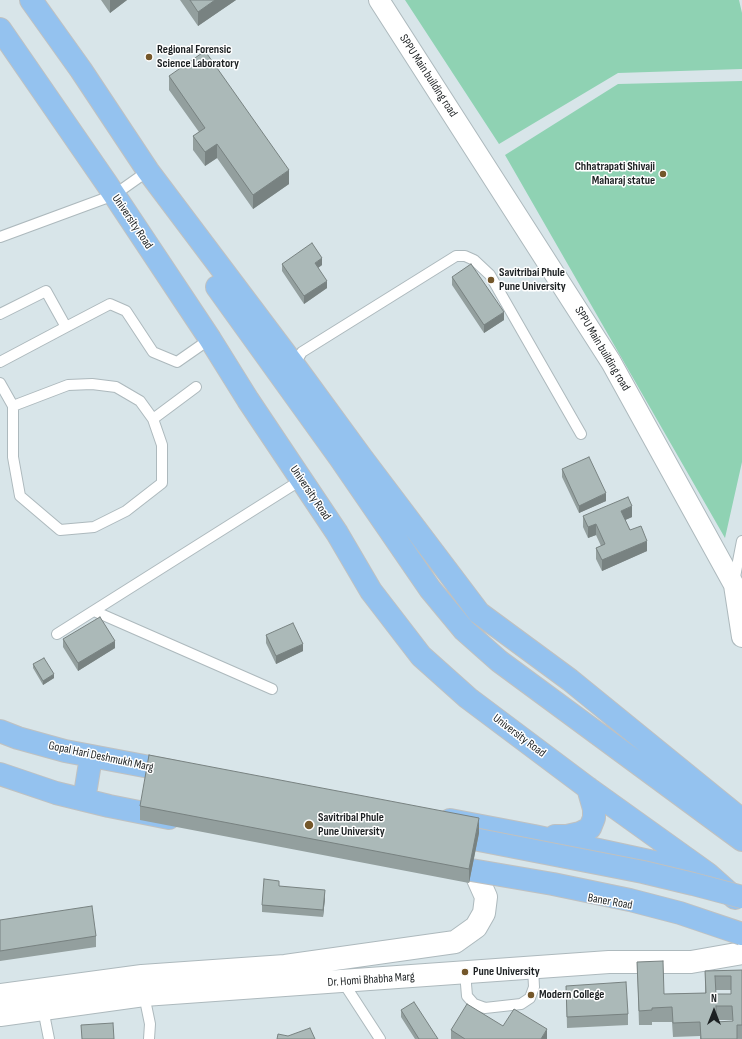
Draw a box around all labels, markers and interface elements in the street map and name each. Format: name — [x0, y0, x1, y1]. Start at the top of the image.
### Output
street label: SPPU Main building road — [396, 32, 460, 120]
place label: Regional Forensic Science Laboratory — [157, 43, 239, 71]
marker: Regional Forensic Science Laboratory — [144, 52, 154, 62]
place label: Chhatrapati Shivaji Maharaj statue — [575, 160, 655, 188]
marker: Chhatrapati Shivaji Maharaj statue — [658, 169, 668, 179]
street label: University Road — [109, 192, 155, 252]
place label: Savitribai Phule Pune University — [499, 266, 566, 294]
marker: Savitribai Phule Pune University — [486, 275, 496, 285]
street label: SPPU Main building road — [571, 304, 633, 394]
street label: University Road — [287, 463, 333, 523]
street label: University Road — [490, 711, 548, 761]
street label: Gopal Hari Deshmukh Marg — [47, 739, 155, 775]
place label: Savitribal Phule Pune University — [318, 811, 385, 839]
marker: Savitribal Phule Pune University — [303, 819, 315, 831]
street label: Baner Road — [586, 891, 634, 913]
place label: Pune University — [473, 965, 540, 979]
marker: Pune University — [460, 967, 470, 977]
street label: Dr. Homi Bhabha Marg — [327, 970, 415, 990]
place label: Modern College — [539, 988, 604, 1002]
marker: Modern College — [526, 990, 536, 1000]
north arrow — [694, 991, 734, 1031]
text: N — [711, 992, 717, 1005]

